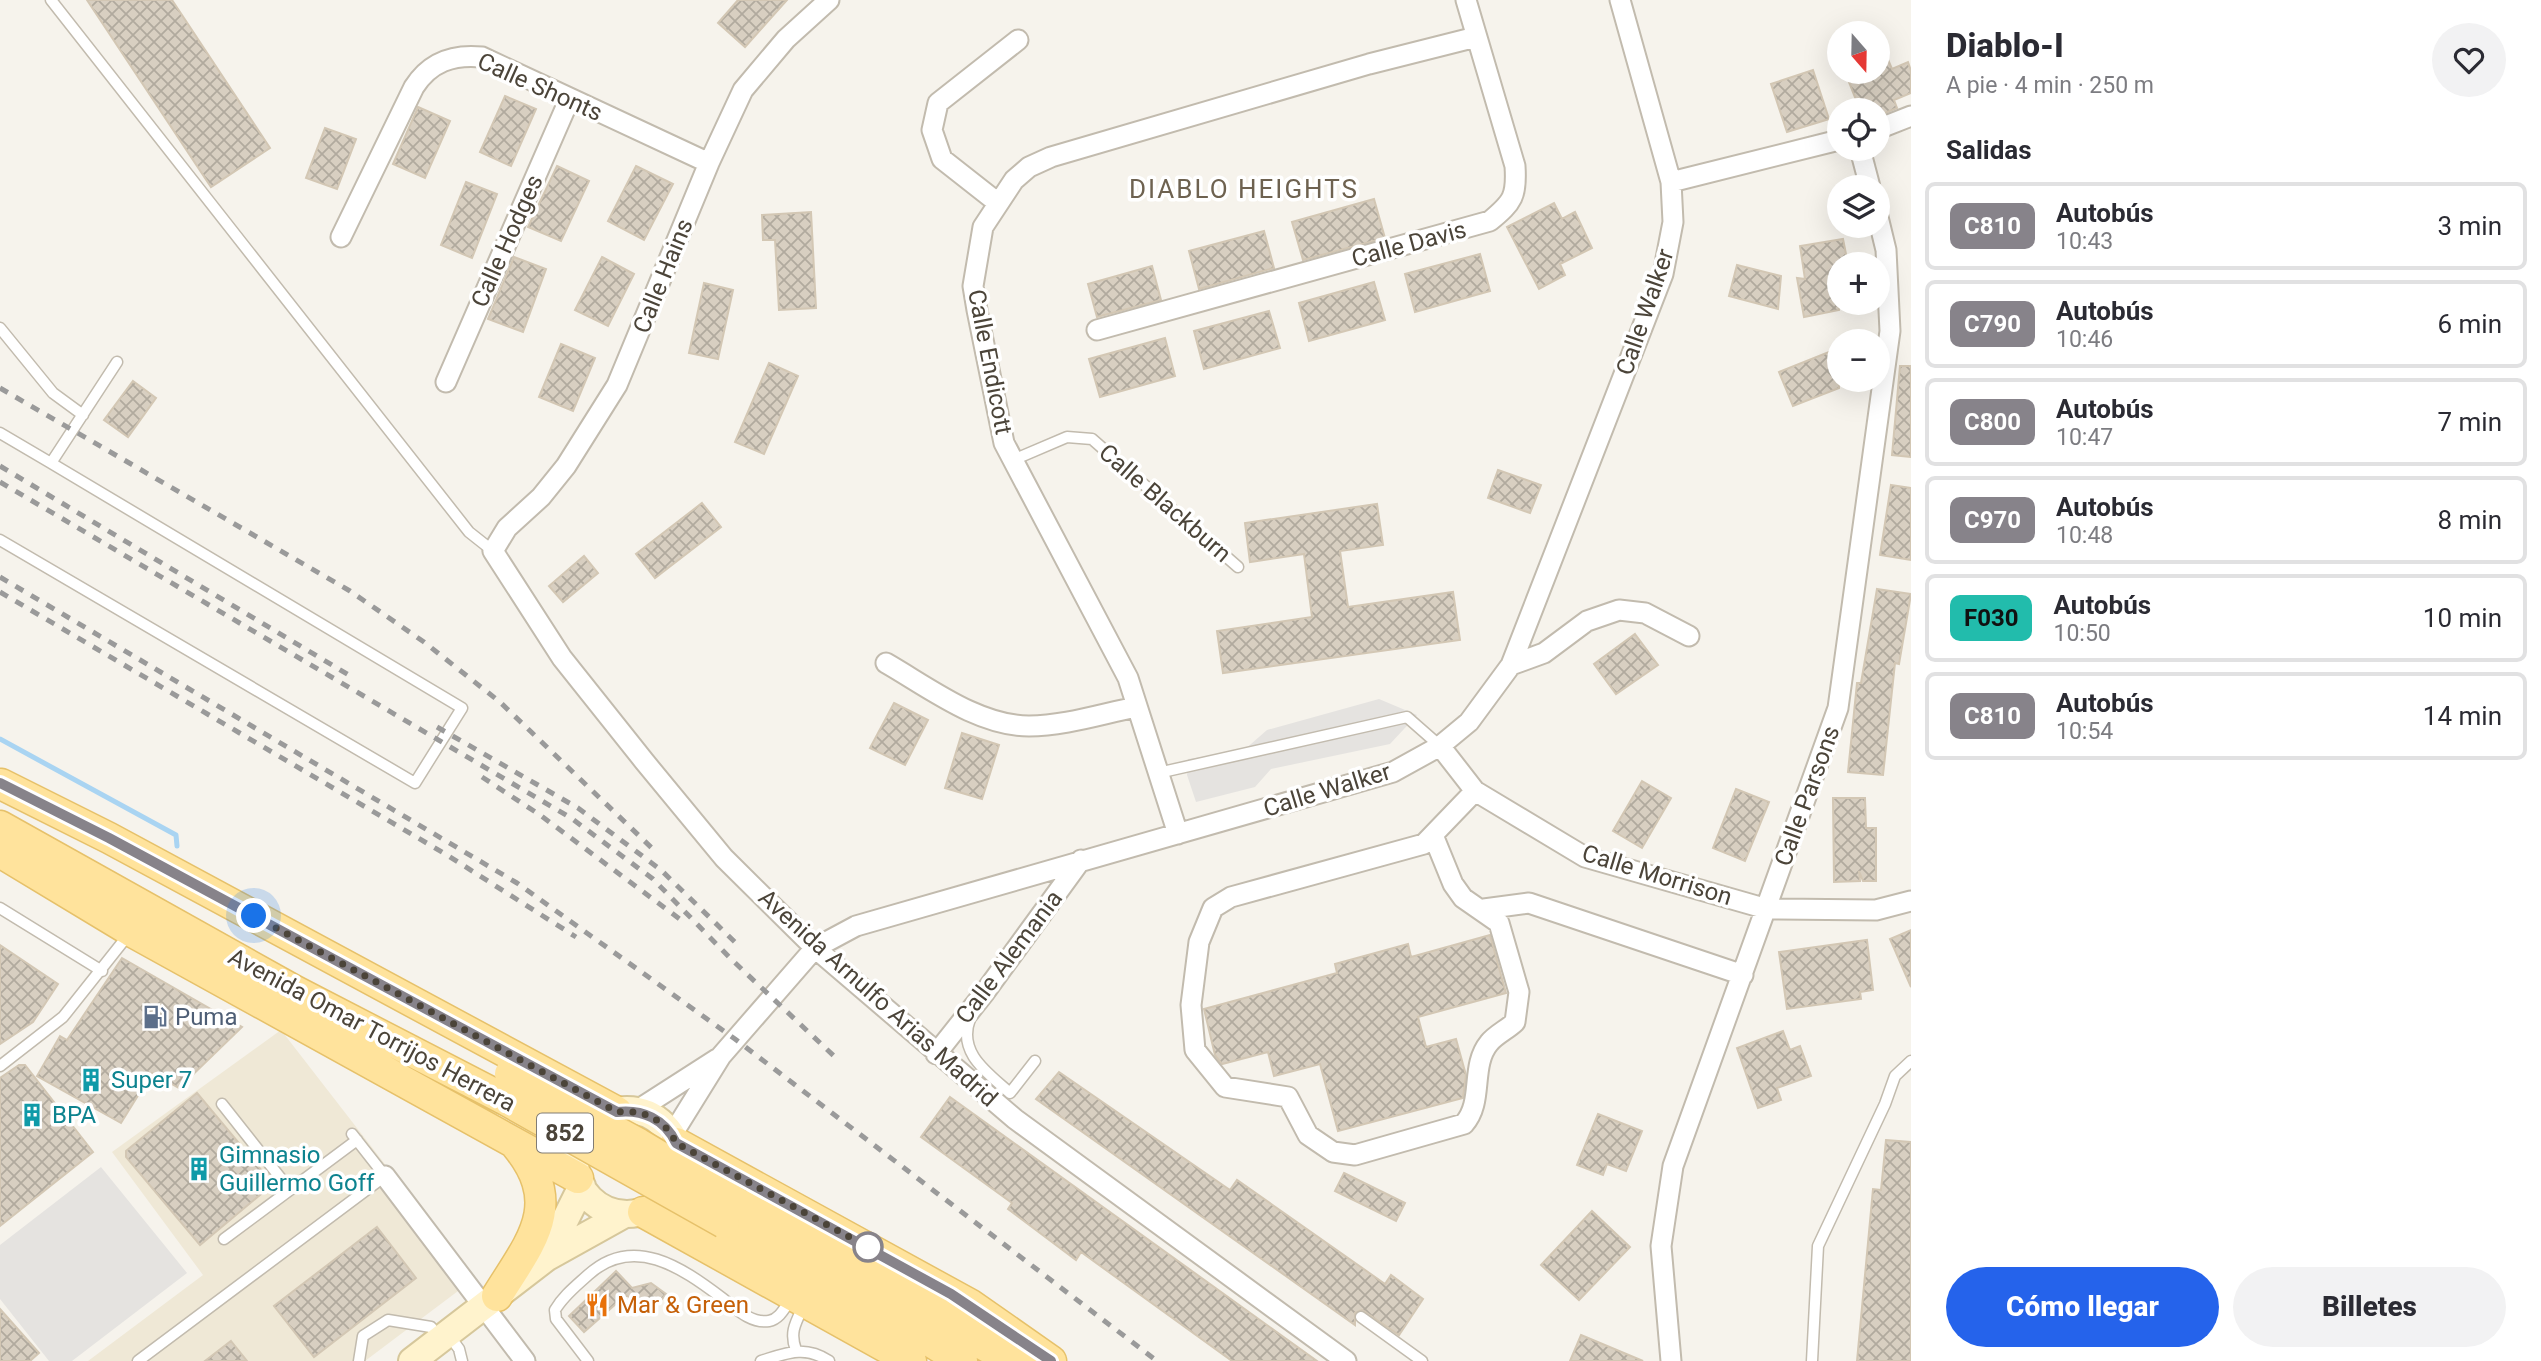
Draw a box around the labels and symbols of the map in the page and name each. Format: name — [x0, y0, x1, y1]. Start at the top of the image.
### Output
north arrow — [1827, 21, 1890, 84]
street label: Calle Shonts — [473, 47, 607, 127]
street label: Calle Hodges — [465, 170, 549, 312]
district label: DIABLO HEIGHTS — [1129, 174, 1359, 204]
street label: Calle Hains — [627, 215, 699, 337]
street label: Calle Davis — [1349, 215, 1469, 273]
street label: Calle Walker — [1610, 245, 1680, 379]
street label: Calle Endicott — [962, 287, 1018, 437]
street label: Calle Blackburn — [1093, 438, 1237, 568]
street label: Calle Parsons — [1769, 722, 1845, 870]
street label: Calle Walker — [1260, 757, 1394, 823]
street label: Calle Morrison — [1579, 839, 1735, 911]
street label: Avenida Arnulfo Arias Madrid — [753, 884, 1003, 1112]
street label: Calle Alemania — [950, 885, 1068, 1029]
your location — [236, 898, 271, 933]
street label: Avenida Omar Torrijos Herrera — [224, 942, 520, 1118]
fuel station icon: Puma — [141, 1003, 169, 1031]
place label: Puma — [175, 1003, 237, 1031]
building icon: Super 7 — [77, 1066, 105, 1094]
place label: Super 7 — [111, 1066, 192, 1094]
building icon: BPA — [18, 1101, 46, 1129]
place label: BPA — [52, 1101, 96, 1129]
road number: 852 — [537, 1114, 593, 1152]
place label: Gimnasio Guillermo Goff — [219, 1141, 375, 1197]
building icon: Gimnasio Guillermo Goff — [185, 1155, 213, 1183]
unlabelled marker — [853, 1232, 883, 1262]
restaurant icon: Mar & Green — [583, 1291, 611, 1319]
place label: Mar & Green — [617, 1291, 749, 1319]

